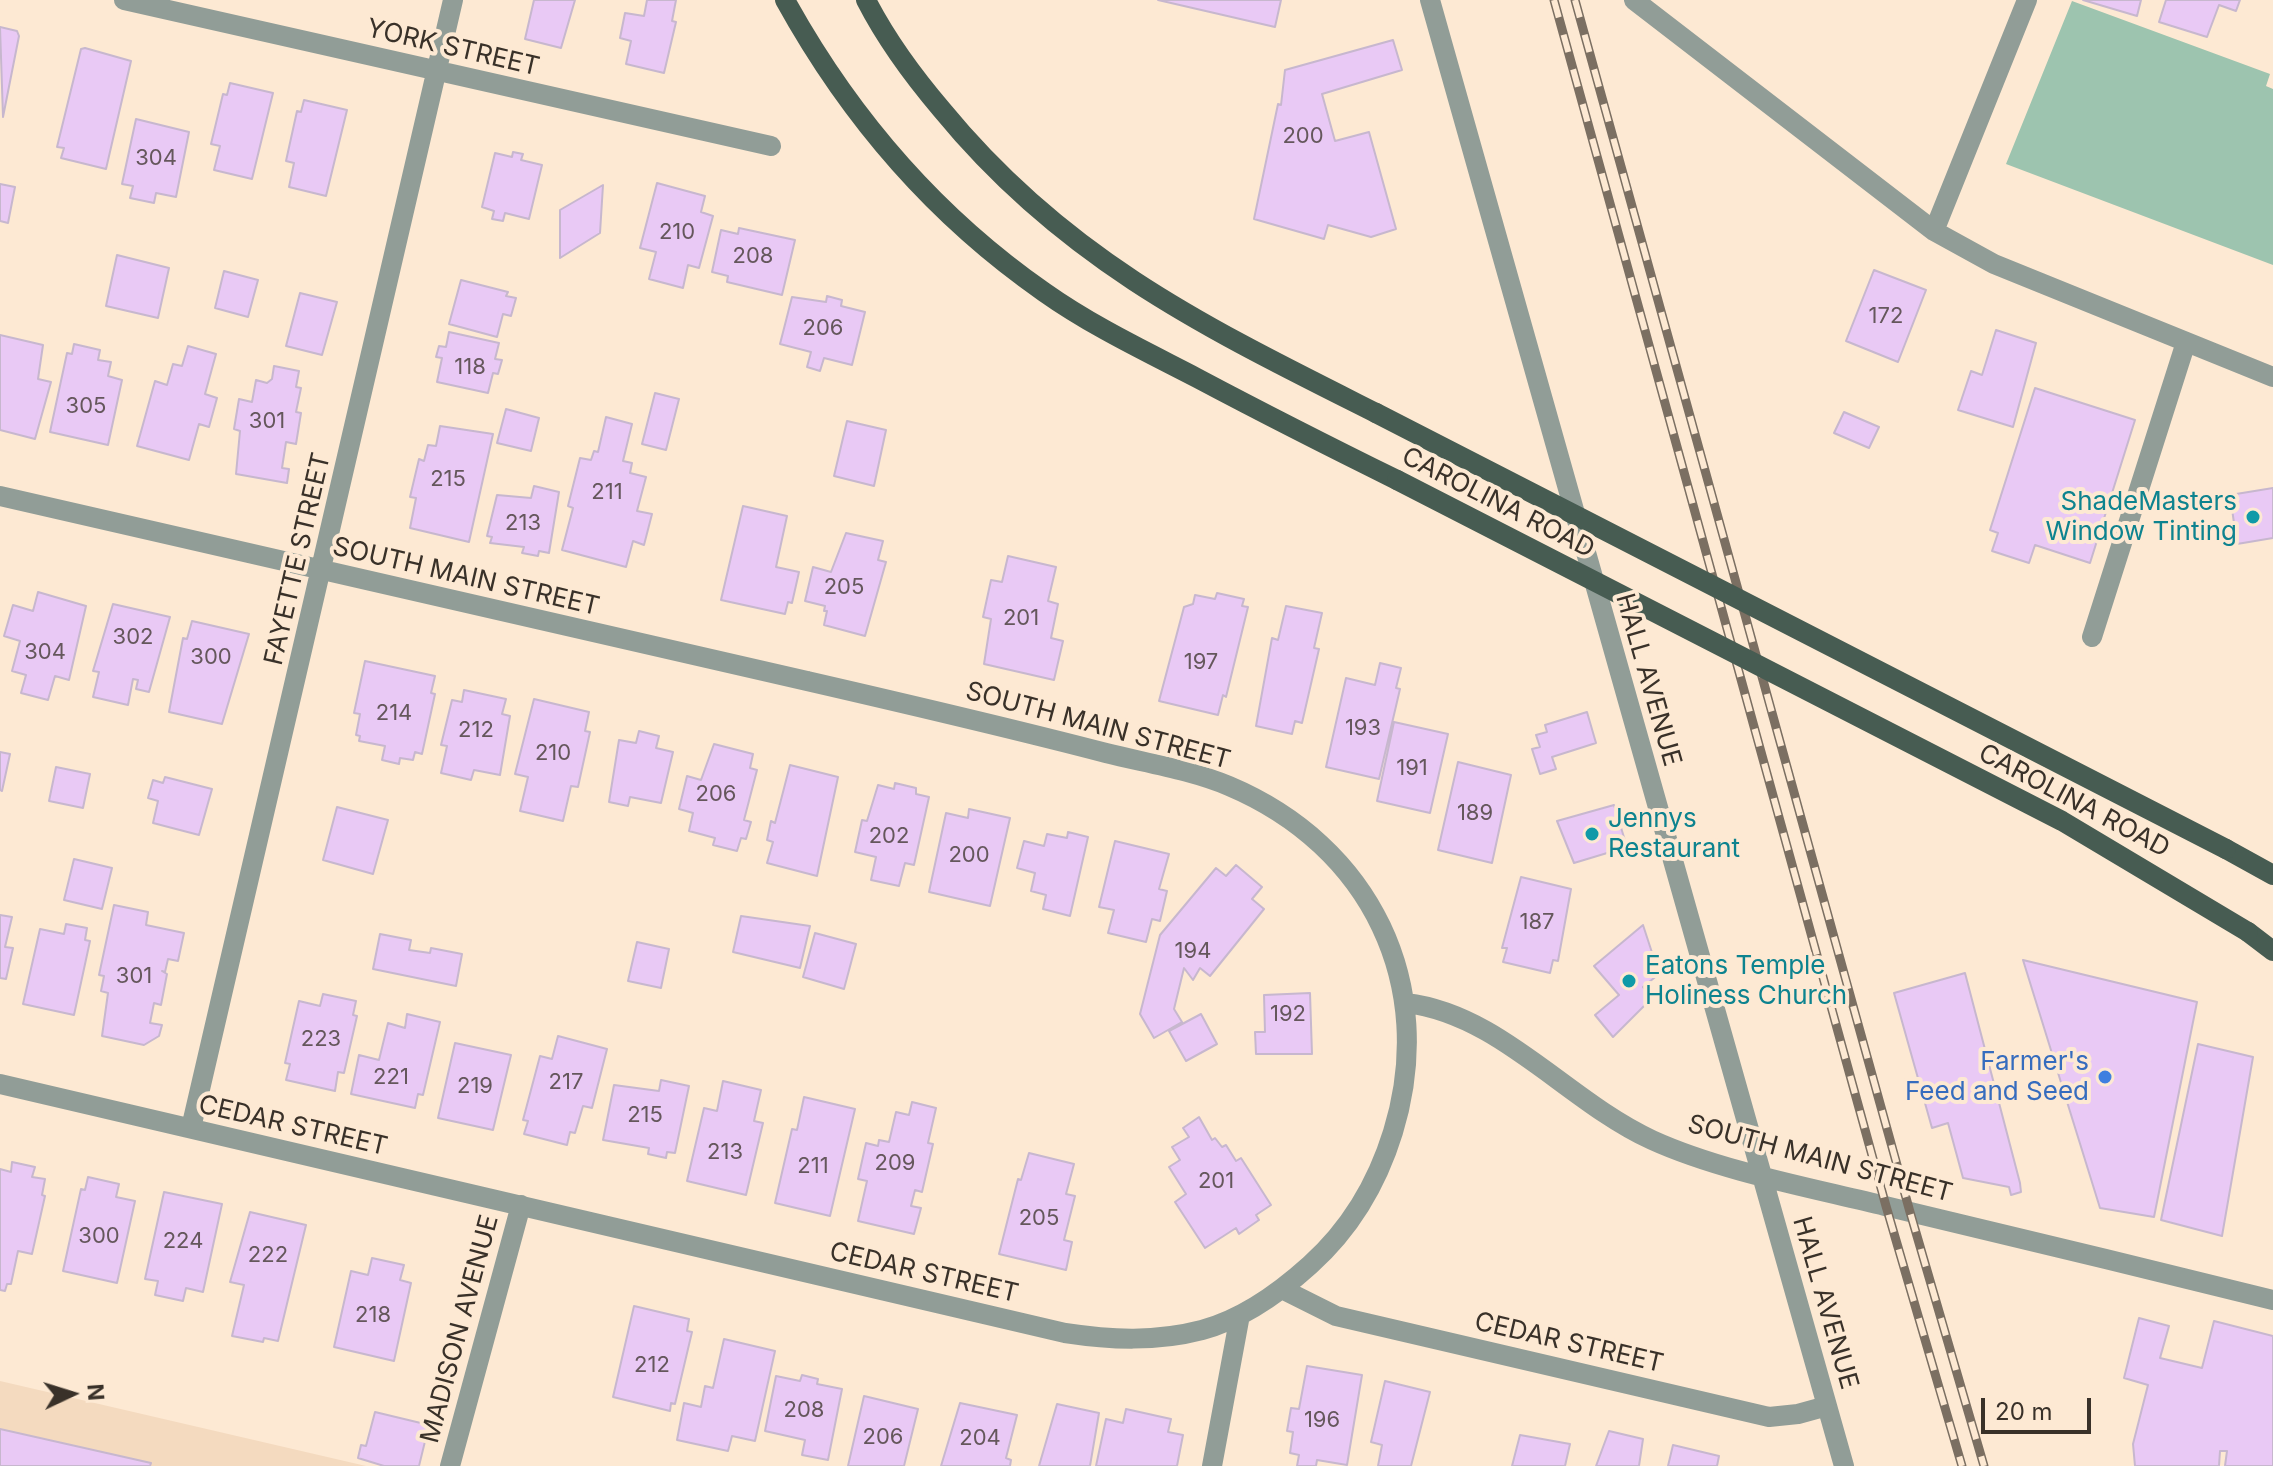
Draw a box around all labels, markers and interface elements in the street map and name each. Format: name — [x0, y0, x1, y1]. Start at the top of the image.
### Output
street label: YORK STREET — [364, 13, 542, 83]
house number: 200 — [1282, 123, 1324, 149]
house number: 304 — [135, 145, 177, 171]
house number: 210 — [659, 219, 695, 245]
house number: 208 — [733, 243, 773, 269]
house number: 172 — [1869, 303, 1903, 329]
house number: 206 — [803, 315, 843, 341]
house number: 118 — [454, 354, 486, 380]
house number: 305 — [66, 393, 106, 419]
house number: 301 — [249, 408, 285, 434]
street label: CAROLINA ROAD — [1396, 441, 1600, 565]
street label: FAYETTE STREET — [258, 450, 338, 668]
house number: 215 — [430, 466, 466, 492]
house number: 211 — [591, 479, 623, 505]
place label: ShadeMasters Window Tinting — [2046, 486, 2237, 548]
marker: ShadeMasters Window Tinting — [2244, 508, 2262, 526]
house number: 213 — [505, 510, 541, 536]
street label: SOUTH MAIN STREET — [330, 531, 602, 623]
house number: 205 — [824, 574, 864, 600]
street label: HALL AVENUE — [1608, 590, 1688, 770]
house number: 201 — [1003, 605, 1039, 631]
house number: 302 — [113, 624, 153, 650]
house number: 304 — [24, 639, 66, 665]
house number: 300 — [190, 644, 232, 670]
house number: 197 — [1184, 649, 1218, 675]
street label: SOUTH MAIN STREET — [962, 676, 1234, 776]
house number: 214 — [376, 700, 412, 726]
house number: 193 — [1345, 715, 1381, 741]
house number: 212 — [458, 717, 494, 743]
street label: CAROLINA ROAD — [1973, 737, 2175, 865]
house number: 210 — [535, 740, 571, 766]
house number: 191 — [1396, 755, 1428, 781]
house number: 206 — [696, 781, 736, 807]
house number: 189 — [1457, 800, 1493, 826]
place label: Jennys Restaurant — [1608, 803, 1740, 864]
house number: 202 — [869, 823, 909, 849]
marker: Jennys Restaurant — [1583, 825, 1601, 843]
house number: 200 — [948, 842, 990, 868]
house number: 187 — [1519, 909, 1555, 935]
house number: 194 — [1175, 938, 1211, 964]
place label: Eatons Temple Holiness Church — [1645, 950, 1847, 1012]
house number: 301 — [116, 963, 152, 989]
marker: Eatons Temple Holiness Church — [1620, 972, 1638, 990]
house number: 192 — [1270, 1001, 1306, 1027]
house number: 223 — [301, 1026, 341, 1052]
place label: Farmer's Feed and Seed — [1905, 1046, 2089, 1108]
house number: 221 — [373, 1064, 409, 1090]
marker: Farmer's Feed and Seed — [2096, 1068, 2114, 1086]
house number: 217 — [549, 1069, 583, 1095]
house number: 219 — [457, 1073, 493, 1099]
street label: CEDAR STREET — [196, 1089, 390, 1163]
house number: 215 — [627, 1102, 663, 1128]
street label: SOUTH MAIN STREET — [1684, 1109, 1956, 1209]
house number: 213 — [707, 1139, 743, 1165]
house number: 209 — [875, 1150, 915, 1176]
house number: 211 — [797, 1153, 829, 1179]
house number: 201 — [1198, 1168, 1234, 1194]
house number: 205 — [1019, 1205, 1059, 1231]
street label: MADISON AVENUE — [415, 1212, 505, 1446]
street label: HALL AVENUE — [1785, 1213, 1865, 1393]
house number: 300 — [78, 1223, 120, 1249]
house number: 224 — [163, 1228, 203, 1254]
street label: CEDAR STREET — [827, 1236, 1021, 1310]
house number: 222 — [248, 1242, 288, 1268]
house number: 218 — [355, 1302, 391, 1328]
street label: CEDAR STREET — [1472, 1306, 1666, 1380]
house number: 212 — [634, 1352, 670, 1378]
north arrow — [32, 1354, 112, 1434]
scale bar — [1985, 1382, 2095, 1432]
text: N — [82, 1383, 109, 1402]
house number: 208 — [784, 1397, 824, 1423]
text: 20 m — [1995, 1397, 2053, 1426]
house number: 196 — [1304, 1407, 1340, 1433]
house number: 206 — [863, 1424, 903, 1450]
house number: 204 — [959, 1425, 1001, 1451]

